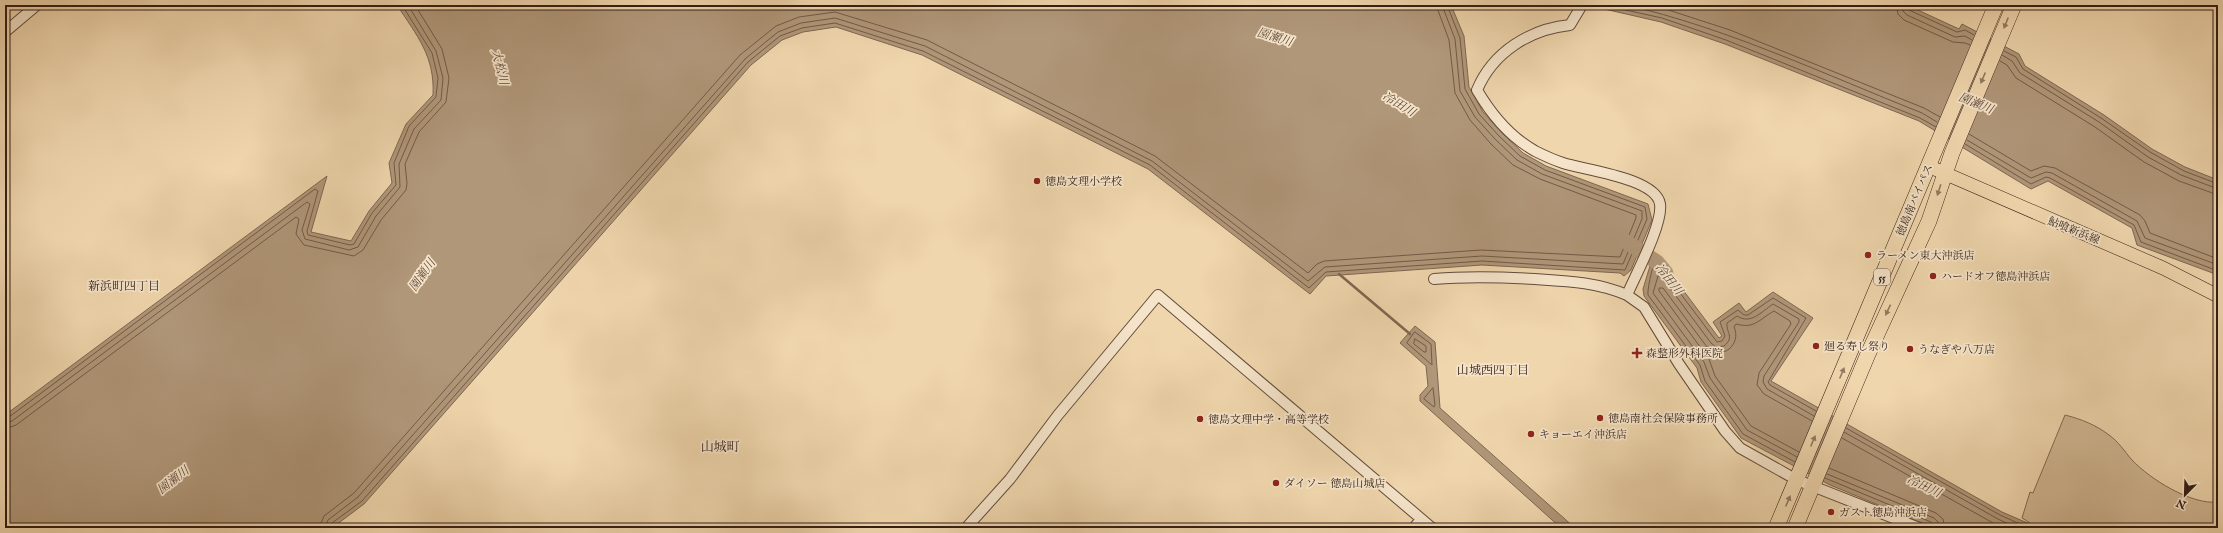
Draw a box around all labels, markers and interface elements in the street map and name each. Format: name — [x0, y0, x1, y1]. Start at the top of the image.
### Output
one-way arrow — [2003, 18, 2009, 29]
water label: 園瀬川 — [1255, 25, 1296, 50]
water label: 大松川 — [488, 48, 512, 88]
one-way arrow — [1980, 72, 1986, 84]
water label: 冷田川 — [1379, 89, 1420, 121]
water label: 園瀬川 — [1956, 90, 1997, 118]
street label: 徳島南バイパス — [1893, 162, 1936, 238]
place label: 徳島文理小学校 — [1045, 175, 1122, 189]
marker: 徳島文理小学校 — [1032, 176, 1042, 186]
one-way arrow — [1935, 185, 1941, 197]
street label: 鮎喰新浜線 — [2046, 214, 2102, 248]
place label: ラーメン東大沖浜店 — [1876, 249, 1974, 263]
marker: ラーメン東大沖浜店 — [1863, 250, 1873, 260]
water label: 園瀬川 — [406, 255, 440, 294]
water label: 冷田川 — [1651, 261, 1687, 300]
road number: 55 — [1874, 269, 1890, 285]
place label: ハードオフ徳島沖浜店 — [1941, 270, 2050, 284]
marker: ハードオフ徳島沖浜店 — [1928, 271, 1938, 281]
district label: 新浜町四丁目 — [88, 279, 160, 294]
one-way arrow — [1885, 304, 1891, 315]
place label: 廻る寿し祭り — [1824, 340, 1890, 354]
marker: 廻る寿し祭り — [1811, 341, 1821, 351]
place label: うなぎや八万店 — [1918, 343, 1995, 357]
marker: うなぎや八万店 — [1905, 344, 1915, 354]
marker: 森整形外科医院 — [1631, 347, 1643, 359]
place label: 森整形外科医院 — [1646, 347, 1723, 361]
district label: 山城西四丁目 — [1457, 363, 1529, 378]
one-way arrow — [1839, 367, 1845, 378]
place label: 徳島南社会保険事務所 — [1608, 412, 1718, 426]
place label: 徳島文理中学・高等学校 — [1208, 413, 1329, 427]
marker: 徳島南社会保険事務所 — [1595, 413, 1605, 423]
marker: 徳島文理中学・高等学校 — [1195, 414, 1205, 424]
place label: キョーエイ沖浜店 — [1539, 428, 1627, 442]
marker: キョーエイ沖浜店 — [1526, 429, 1536, 439]
one-way arrow — [1810, 435, 1816, 446]
district label: 山城町 — [700, 439, 740, 456]
water label: 園瀬川 — [155, 462, 194, 497]
water label: 冷田川 — [1904, 472, 1945, 502]
north arrow — [2165, 475, 2205, 515]
place label: ダイソー 徳島山城店 — [1284, 477, 1385, 491]
marker: ダイソー 徳島山城店 — [1271, 478, 1281, 488]
one-way arrow — [1785, 495, 1791, 506]
text: N — [2174, 495, 2190, 512]
place label: ガスト徳島沖浜店 — [1839, 506, 1927, 520]
marker: ガスト徳島沖浜店 — [1826, 507, 1836, 517]

